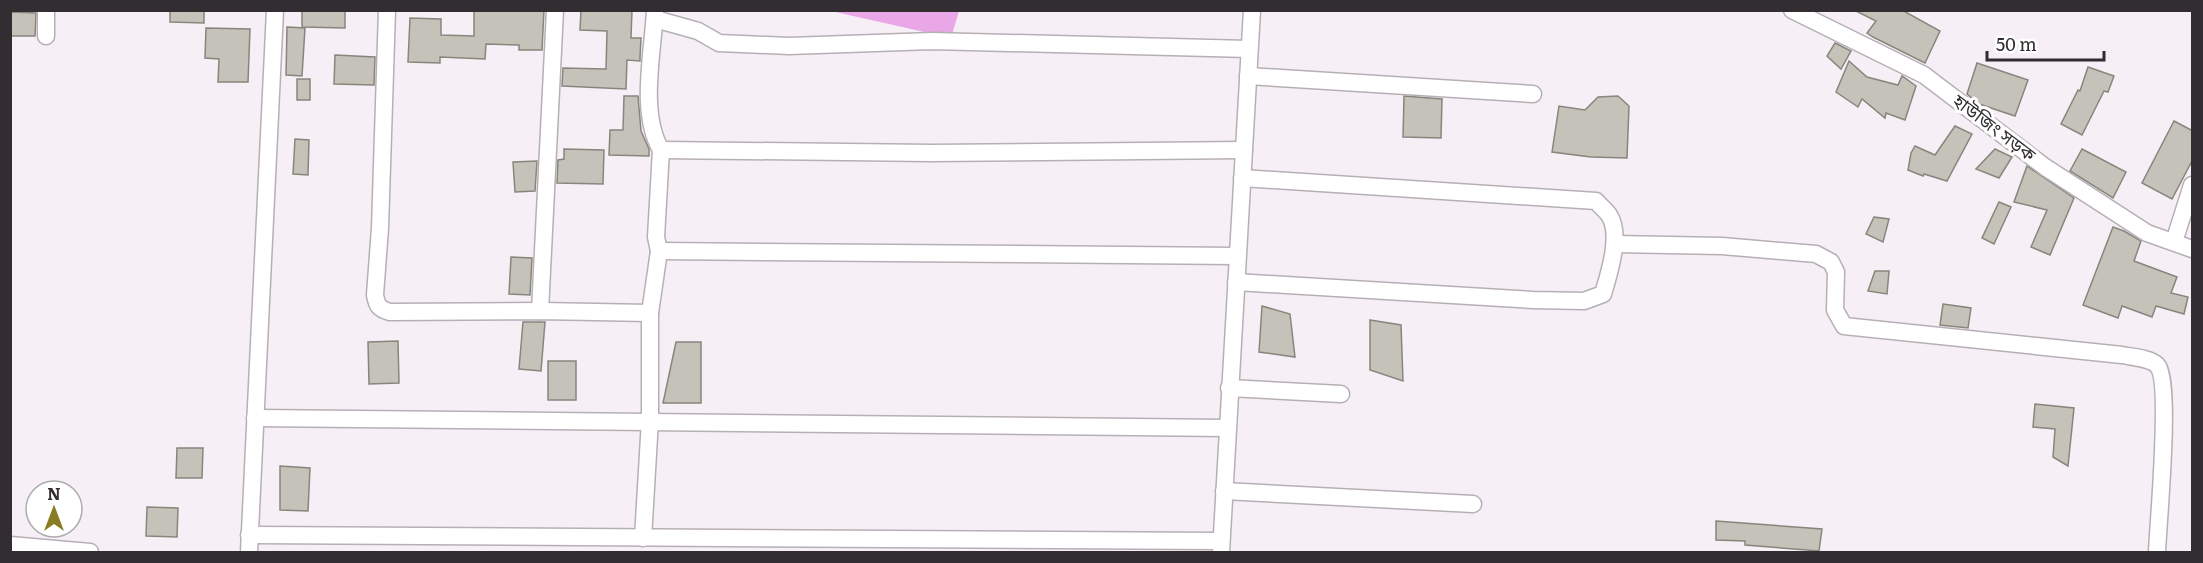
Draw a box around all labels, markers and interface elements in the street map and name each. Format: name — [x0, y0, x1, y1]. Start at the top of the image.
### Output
scale bar — [1987, 24, 2104, 62]
text: 50 m — [1996, 30, 2037, 57]
street label: হাউজিং সড়ক — [1947, 86, 2042, 167]
north arrow — [24, 479, 84, 539]
text: N — [47, 481, 61, 505]

